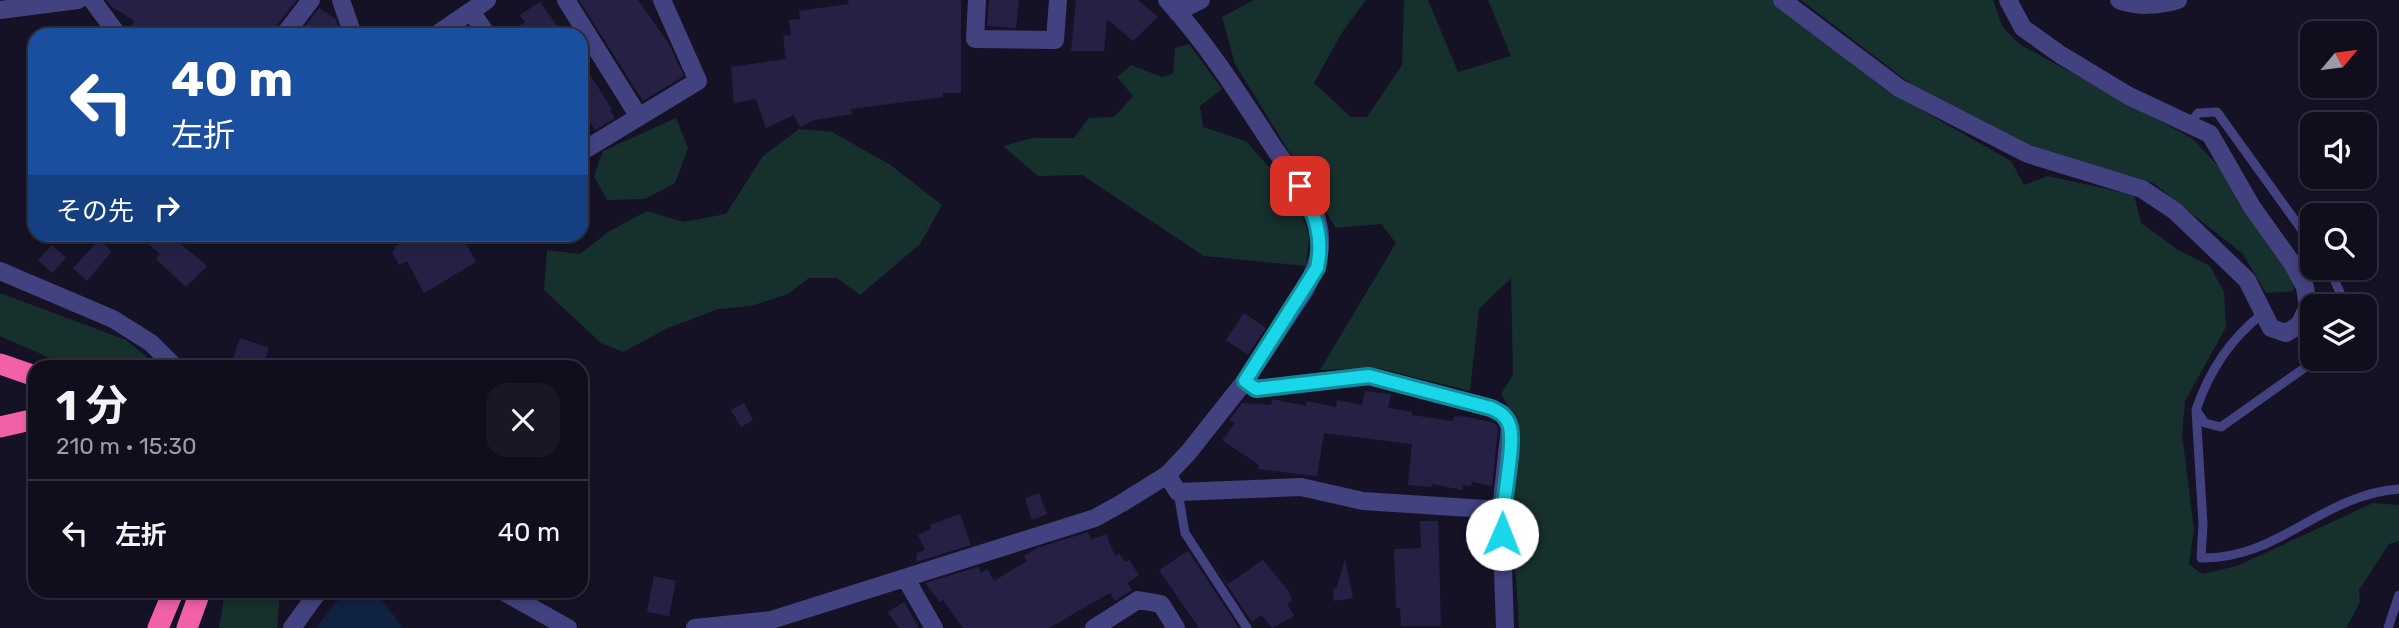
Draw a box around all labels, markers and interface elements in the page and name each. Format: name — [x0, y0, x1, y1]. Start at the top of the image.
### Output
north arrow — [2300, 21, 2376, 98]
map controls — [2300, 21, 2377, 371]
text: 40 m — [171, 50, 293, 108]
icon: left — [56, 56, 147, 147]
button: sound — [2300, 112, 2377, 189]
text: 左折 — [171, 116, 235, 154]
pin — [1270, 156, 1330, 216]
icon: arrive — [1281, 167, 1319, 205]
icon: right — [148, 189, 186, 227]
text: その先 — [56, 196, 134, 227]
button: search — [2300, 203, 2377, 280]
button: layers — [2300, 294, 2377, 371]
text: 1 分 — [56, 381, 128, 431]
button: close — [486, 383, 560, 457]
text: 210 m · 15:30 — [56, 432, 197, 460]
position arrow — [1465, 497, 1539, 571]
icon: left — [56, 514, 94, 552]
text: 40 m — [498, 517, 560, 548]
text: 左折 — [115, 520, 167, 551]

